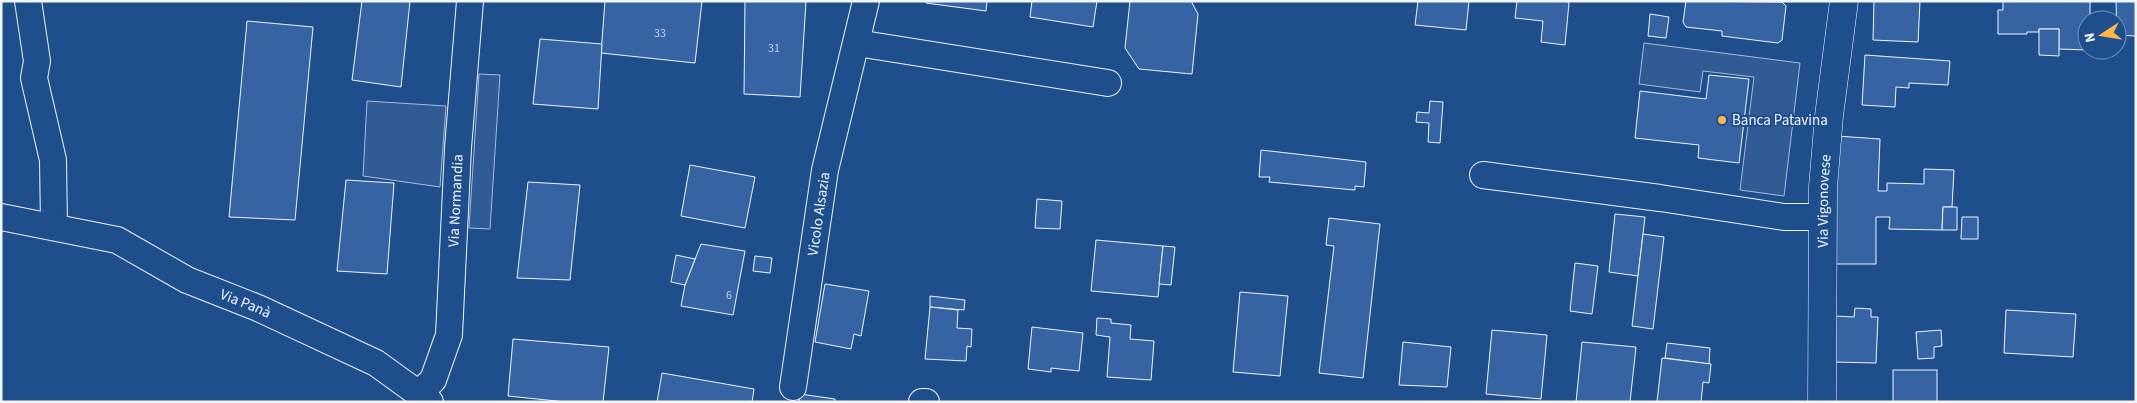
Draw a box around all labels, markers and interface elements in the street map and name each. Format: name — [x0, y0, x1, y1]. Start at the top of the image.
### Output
north arrow — [2077, 10, 2127, 60]
house number: 33 — [654, 25, 666, 42]
text: N — [2080, 31, 2101, 44]
house number: 31 — [768, 40, 780, 57]
place label: Banca Patavina — [1732, 110, 1828, 131]
marker: Banca Patavina — [1716, 114, 1728, 126]
street label: Via Normandia — [443, 154, 468, 248]
street label: Via Vigonovese — [1812, 154, 1836, 248]
street label: Vicolo Alsazia — [802, 170, 835, 257]
street label: Via Panà — [217, 284, 275, 323]
house number: 6 — [726, 287, 732, 304]

